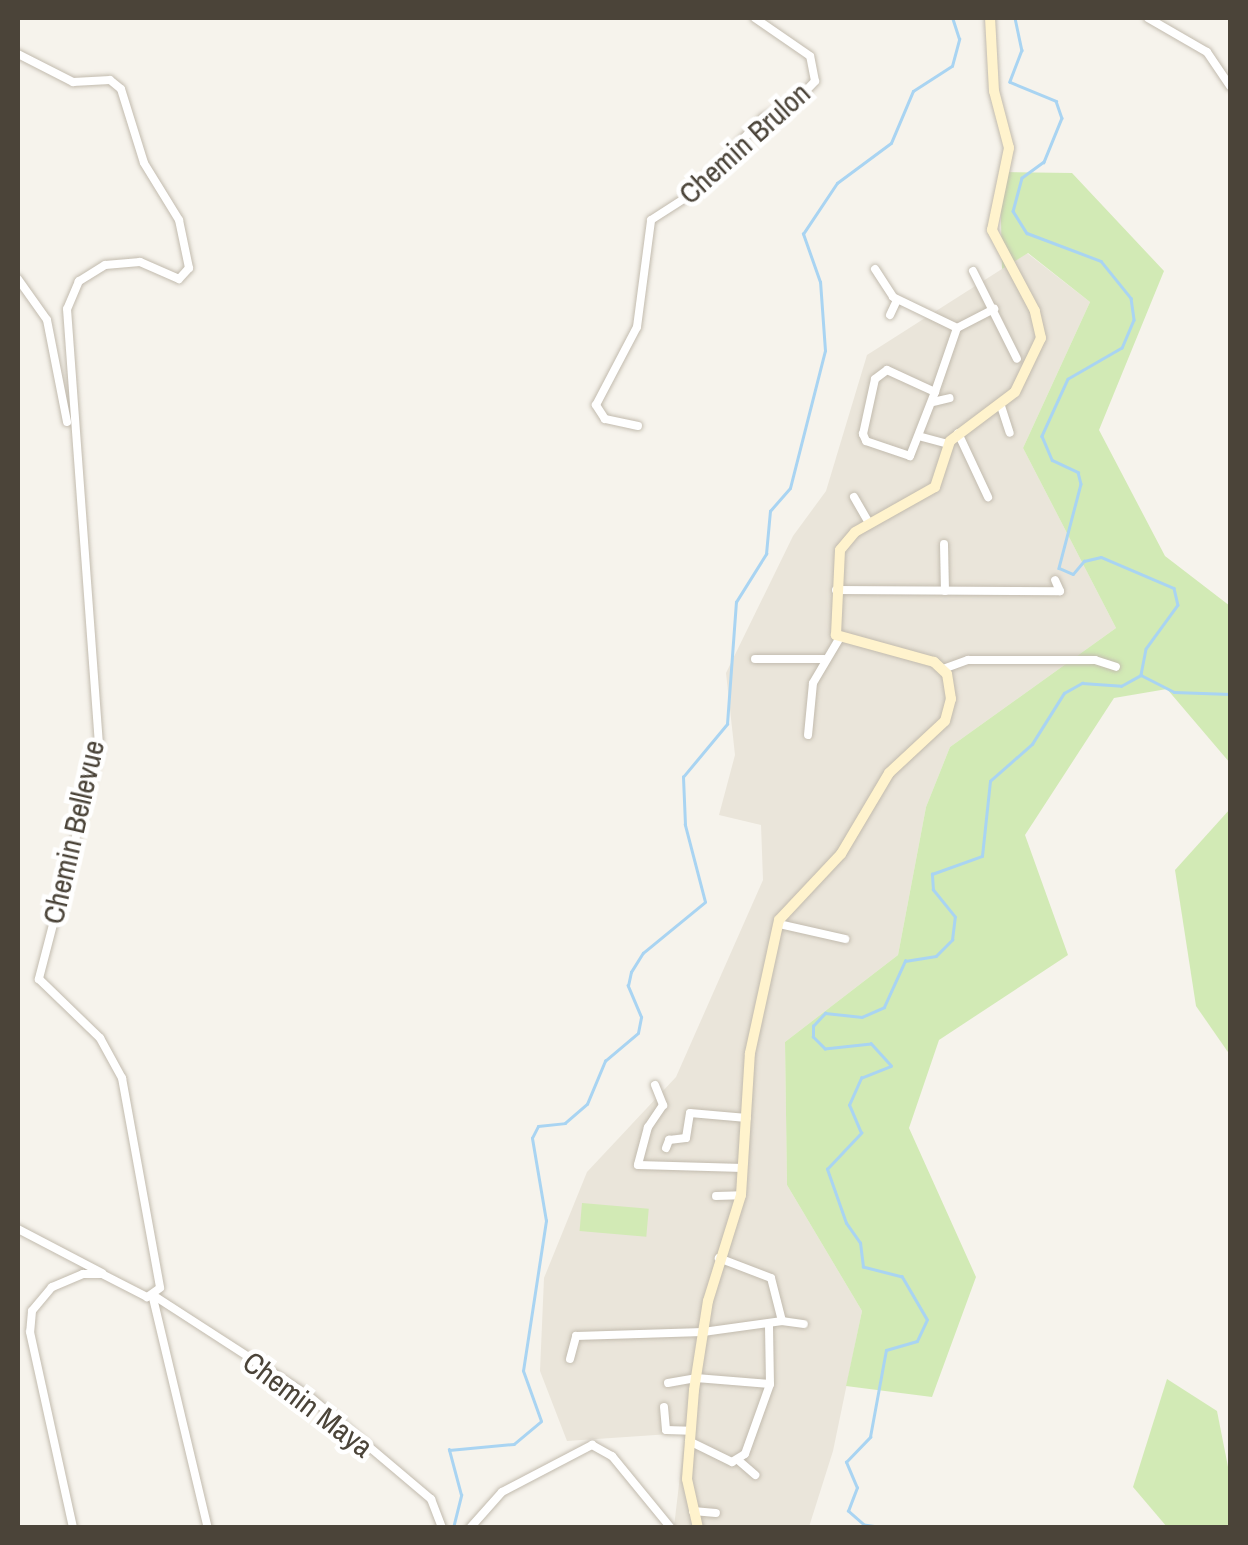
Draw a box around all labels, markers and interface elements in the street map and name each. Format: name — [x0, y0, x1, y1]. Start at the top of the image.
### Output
street label: Chemin Brulon — [671, 75, 817, 211]
street label: Chemin Bellevue — [34, 737, 112, 927]
street label: Chemin Maya — [236, 1344, 380, 1464]

